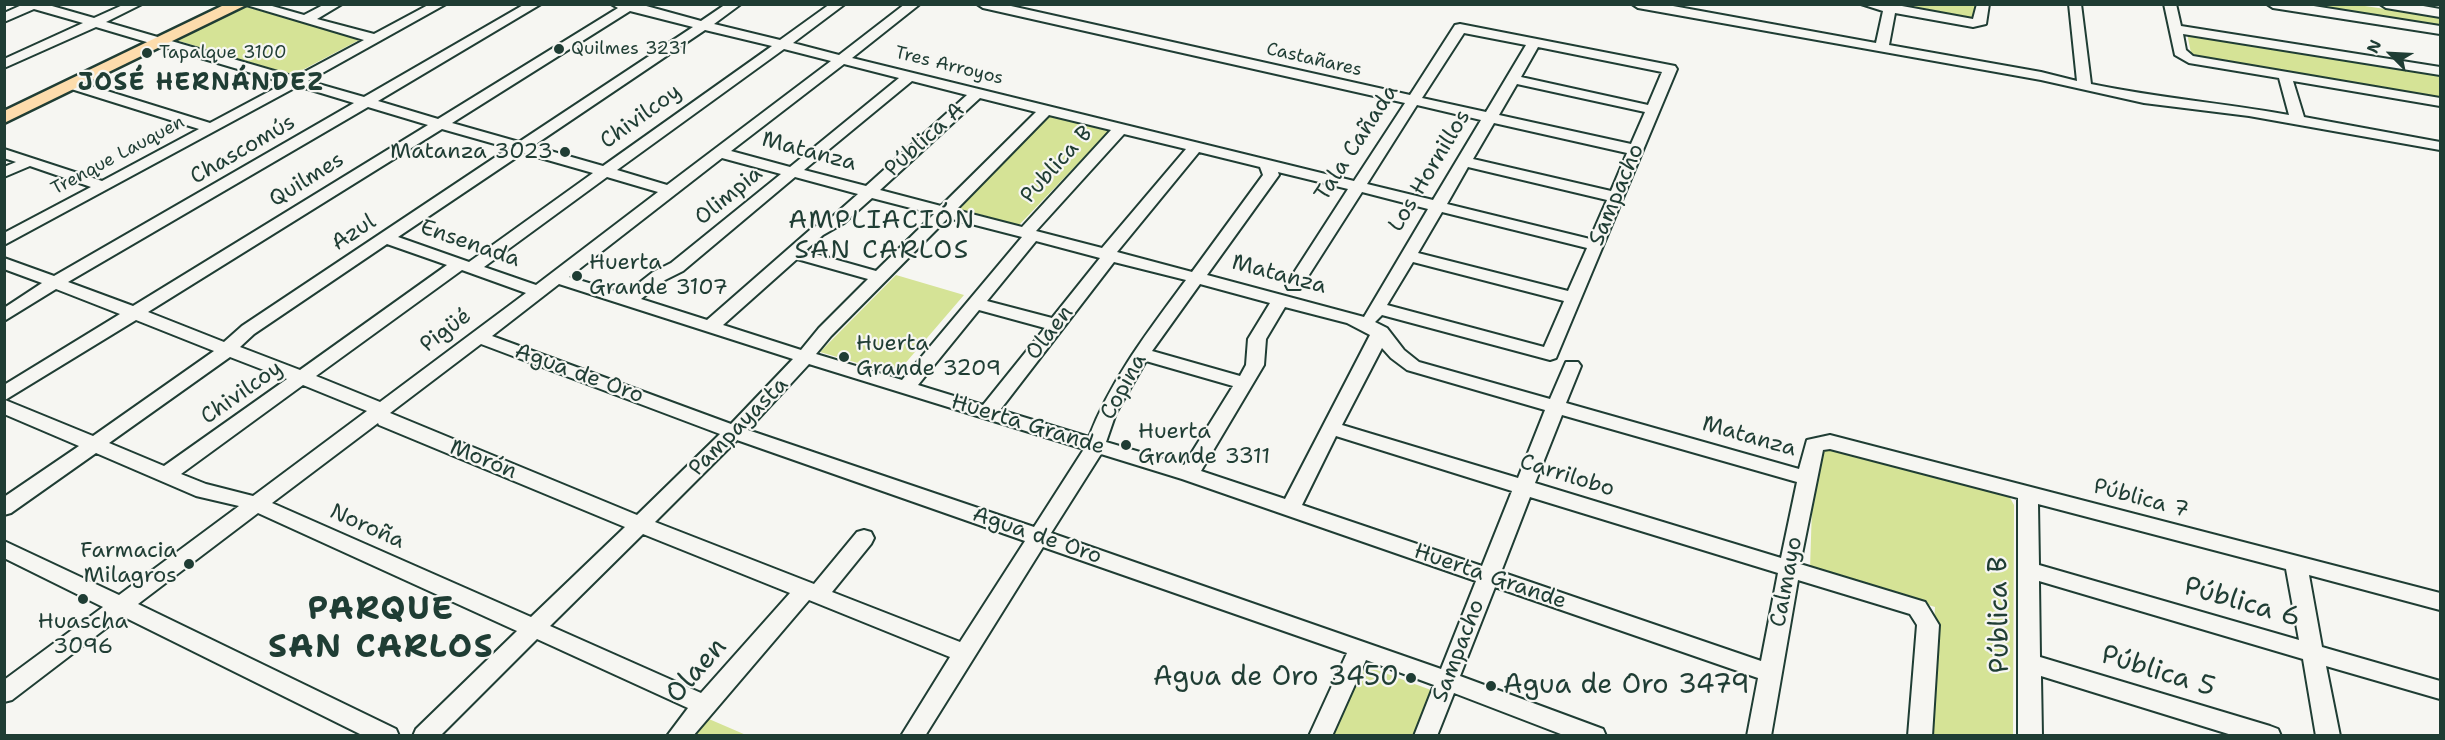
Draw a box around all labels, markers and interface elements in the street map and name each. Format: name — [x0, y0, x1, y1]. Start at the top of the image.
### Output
north arrow — [2361, 24, 2421, 84]
text: N — [2362, 36, 2386, 57]
place label: Quilmes 3231 — [571, 38, 687, 60]
street label: Castañares — [1264, 39, 1364, 81]
place label: Tapalque 3100 — [159, 42, 287, 64]
marker: Quilmes 3231 — [552, 42, 566, 56]
street label: Tres Arroyos — [893, 42, 1005, 90]
marker: Tapalque 3100 — [140, 46, 154, 60]
district label: JOSÉ HERNÁNDEZ — [78, 70, 324, 98]
street label: Chivilcoy — [595, 79, 687, 155]
street label: Tala Cañada — [1310, 80, 1404, 206]
street label: Pública A — [880, 97, 970, 183]
street label: Los Hornillos — [1383, 105, 1477, 237]
street label: Chascomús — [186, 109, 300, 191]
street label: Trenque Lauquen — [48, 112, 188, 200]
street label: Publica B — [1015, 121, 1099, 209]
street label: Matanza — [759, 127, 859, 177]
place label: Matanza 3023 — [390, 139, 553, 165]
street label: Sampacho — [1584, 140, 1650, 250]
marker: Matanza 3023 — [558, 145, 572, 159]
street label: Quilmes — [265, 147, 349, 213]
street label: Olimpia — [690, 161, 768, 231]
district label: AMPLIACIÓN SAN CARLOS — [788, 205, 976, 266]
street label: Azul — [327, 209, 381, 257]
street label: Ensenada — [417, 215, 523, 273]
place label: Huerta Grande 3107 — [589, 250, 728, 302]
street label: Matanza — [1229, 250, 1329, 300]
marker: Huerta Grande 3107 — [570, 269, 584, 283]
street label: Olaen — [1021, 300, 1079, 366]
street label: Pigüé — [415, 303, 477, 359]
place label: Huerta Grande 3209 — [856, 331, 1001, 382]
street label: Agua de Oro — [511, 339, 647, 409]
street label: Copina — [1095, 349, 1153, 425]
marker: Huerta Grande 3209 — [837, 350, 851, 364]
street label: Chivilcoy — [196, 355, 288, 431]
street label: Pampayasta — [684, 372, 794, 482]
street label: Huerta Grande — [948, 389, 1108, 461]
street label: Matanza — [1699, 411, 1799, 463]
place label: Huerta Grande 3311 — [1138, 419, 1270, 470]
street label: Morón — [446, 435, 520, 485]
marker: Huerta Grande 3311 — [1119, 438, 1133, 452]
street label: Carrilobo — [1516, 449, 1618, 503]
street label: Pública 7 — [2090, 474, 2192, 524]
street label: Noroña — [325, 499, 409, 555]
street label: Agua de Oro — [969, 502, 1105, 570]
street label: Calmayo — [1765, 535, 1809, 629]
place label: Farmacia Milagros — [80, 538, 177, 590]
street label: Huerta Grande — [1410, 539, 1570, 615]
street label: Pública B — [1983, 556, 2017, 674]
marker: Farmacia Milagros — [182, 557, 196, 571]
street label: Pública 6 — [2180, 571, 2304, 635]
district label: PARQUE SAN CARLOS — [268, 590, 494, 668]
marker: Huascha 3096 — [76, 592, 90, 606]
street label: Sampacho — [1427, 596, 1491, 706]
place label: Huascha 3096 — [38, 609, 128, 660]
street label: Olaen — [660, 632, 734, 710]
street label: Pública 5 — [2097, 639, 2219, 705]
place label: Agua de Oro 3450 — [1153, 662, 1399, 694]
place label: Agua de Oro 3479 — [1503, 670, 1750, 702]
marker: Agua de Oro 3450 — [1404, 671, 1418, 685]
marker: Agua de Oro 3479 — [1484, 679, 1498, 693]

